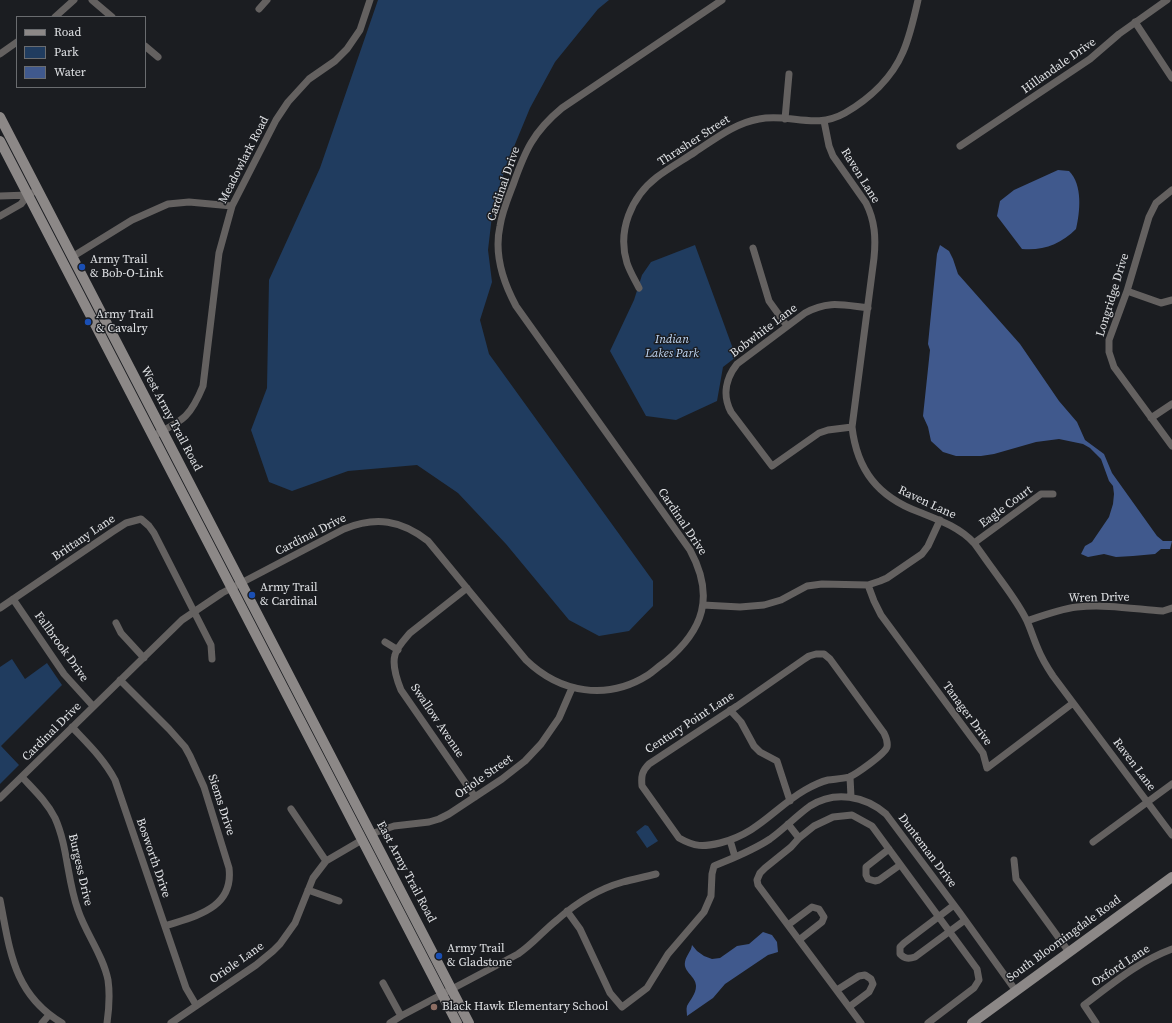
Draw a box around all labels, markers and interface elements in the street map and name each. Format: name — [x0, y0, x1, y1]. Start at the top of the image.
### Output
legend — [16, 16, 146, 88]
text: Road — [54, 24, 81, 40]
street label: Hillandale Drive — [1019, 35, 1099, 97]
text: Park — [54, 44, 79, 60]
text: Water — [54, 64, 86, 80]
street label: Thrasher Street — [655, 112, 733, 170]
street label: Meadowlark Road — [216, 114, 272, 206]
street label: Cardinal Drive — [485, 145, 523, 223]
street label: Raven Lane — [837, 146, 883, 206]
street label: Longridge Drive — [1093, 252, 1133, 338]
place label: Army Trail & Bob-O-Link — [90, 253, 163, 281]
marker: Army Trail & Bob-O-Link — [77, 262, 87, 272]
street label: Bobwhite Lane — [728, 301, 800, 361]
place label: Army Trail & Cavalry — [96, 308, 154, 336]
marker: Army Trail & Cavalry — [83, 317, 93, 327]
park label: Indian Lakes Park — [645, 333, 699, 361]
street label: West Army Trail Road — [137, 364, 205, 474]
street label: Raven Lane — [896, 483, 958, 523]
street label: Eagle Court — [977, 483, 1035, 531]
street label: Cardinal Drive — [654, 486, 710, 558]
street label: Cardinal Drive — [273, 511, 349, 559]
street label: Brittany Lane — [50, 512, 118, 564]
place label: Army Trail & Cardinal — [260, 581, 318, 609]
marker: Army Trail & Cardinal — [247, 590, 257, 600]
street label: Wren Drive — [1068, 590, 1130, 606]
street label: Fallbrook Drive — [31, 609, 91, 685]
street label: Tanager Drive — [939, 679, 995, 749]
street label: Swallow Avenue — [407, 681, 467, 761]
street label: Century Point Lane — [643, 689, 737, 757]
street label: Cardinal Drive — [19, 699, 85, 765]
street label: Raven Lane — [1110, 736, 1158, 794]
street label: Oriole Street — [452, 752, 516, 802]
street label: Siems Drive — [204, 773, 238, 837]
street label: Dunteman Drive — [895, 811, 959, 891]
street label: Bosworth Drive — [133, 816, 173, 900]
street label: East Army Trail Road — [373, 819, 439, 925]
street label: Burgess Drive — [65, 833, 95, 907]
street label: South Bloomingdale Road — [1004, 893, 1124, 985]
street label: Oriole Lane — [207, 939, 267, 987]
place label: Army Trail & Gladstone — [447, 942, 512, 970]
street label: Oxford Lane — [1089, 942, 1153, 990]
marker: Army Trail & Gladstone — [434, 951, 444, 961]
place label: Black Hawk Elementary School — [442, 1000, 608, 1014]
marker: Black Hawk Elementary School — [429, 1002, 439, 1012]

